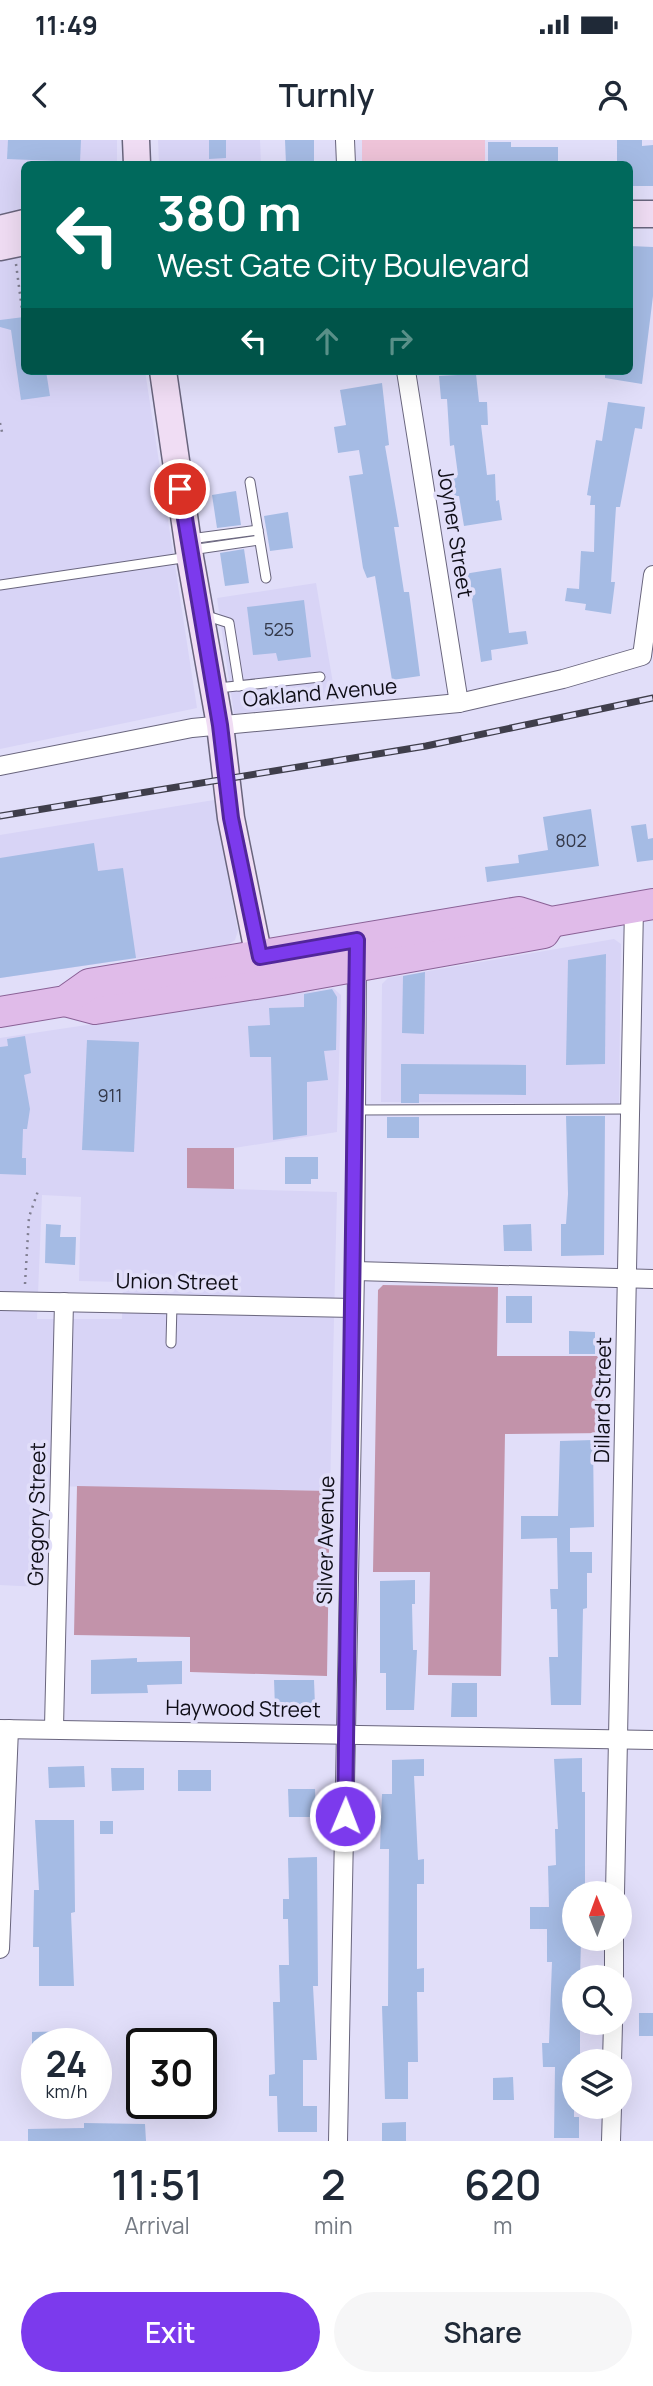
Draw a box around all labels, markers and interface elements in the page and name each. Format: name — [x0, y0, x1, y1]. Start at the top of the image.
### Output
text: 11:49 — [35, 7, 98, 43]
text: Turnly — [279, 73, 374, 117]
icon: back — [21, 76, 59, 114]
icon: person — [594, 76, 632, 114]
text: 380 m — [157, 179, 302, 246]
icon: left — [42, 189, 133, 280]
text: West Gate City Boulevard — [157, 243, 530, 287]
icon: left — [235, 322, 273, 360]
icon: ahead — [308, 322, 346, 360]
icon: right — [381, 322, 419, 360]
pin — [150, 459, 210, 519]
street label: Joyner Street — [432, 466, 480, 600]
icon: arrive — [161, 470, 199, 508]
house number: 525 — [264, 617, 294, 641]
street label: Oakland Avenue — [242, 671, 398, 713]
house number: 802 — [555, 828, 587, 852]
house number: 911 — [97, 1083, 123, 1107]
street label: Union Street — [115, 1266, 239, 1296]
street label: Dillard Street — [587, 1337, 617, 1463]
street label: Gregory Street — [21, 1442, 51, 1586]
street label: Silver Avenue — [310, 1475, 340, 1605]
street label: Haywood Street — [165, 1693, 321, 1723]
position arrow — [308, 1779, 382, 1853]
north arrow — [562, 1881, 632, 1951]
map controls — [562, 1881, 632, 2119]
button: search — [562, 1965, 632, 2035]
speed limit sign: 30 — [126, 2028, 217, 2119]
text: 24 — [46, 2040, 87, 2088]
button: layers — [562, 2049, 632, 2119]
text: km/h — [46, 2079, 87, 2103]
text: 11:51 — [111, 2155, 203, 2213]
text: 2 — [321, 2155, 346, 2213]
text: 620 — [464, 2155, 542, 2213]
text: Arrival — [124, 2209, 190, 2241]
text: min — [314, 2209, 353, 2241]
text: m — [493, 2209, 513, 2241]
button: Exit — [21, 2292, 320, 2372]
button: Share — [334, 2292, 632, 2372]

